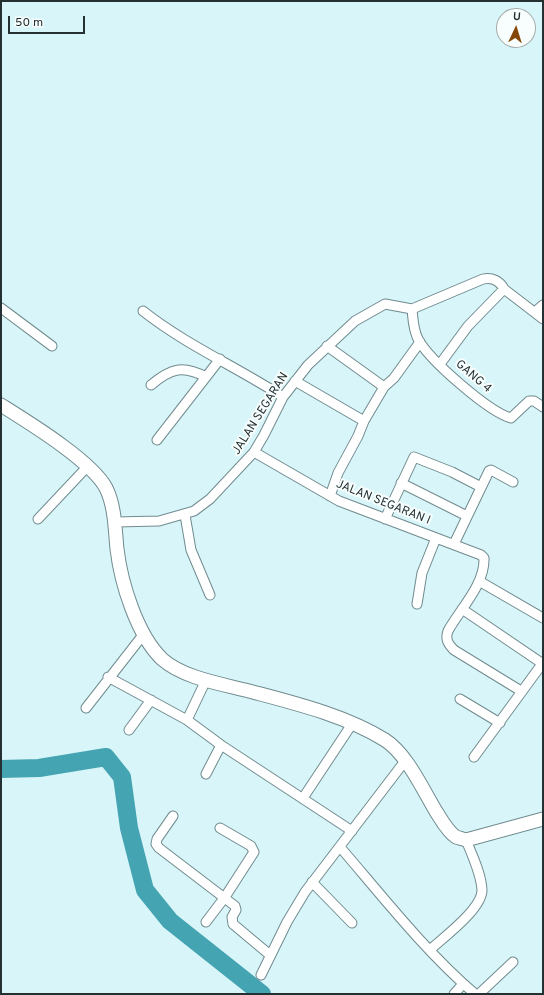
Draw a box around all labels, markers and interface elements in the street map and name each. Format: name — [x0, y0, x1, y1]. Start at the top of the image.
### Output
scale bar — [10, 8, 87, 34]
north arrow — [496, 8, 536, 48]
text: U — [512, 10, 521, 24]
text: 50 m — [15, 15, 43, 31]
street label: GANG 4 — [452, 357, 494, 397]
street label: JALAN SEGARAN — [230, 370, 292, 458]
street label: JALAN SEGARAN I — [334, 478, 432, 528]

